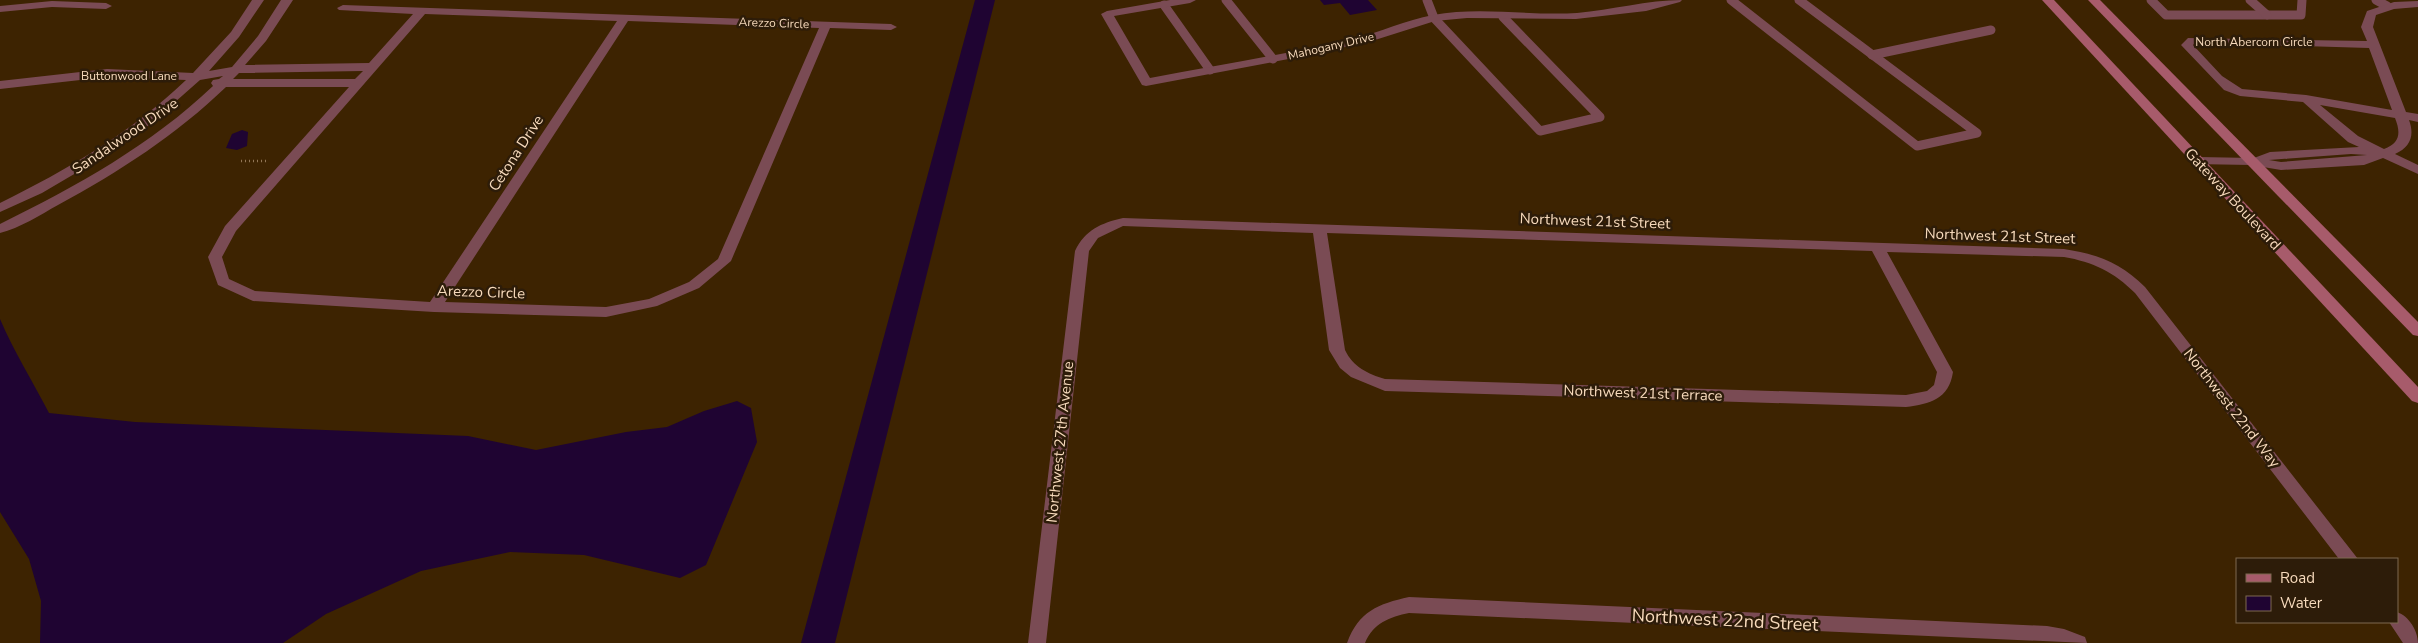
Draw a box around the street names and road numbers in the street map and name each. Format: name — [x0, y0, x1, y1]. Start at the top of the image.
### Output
street label: Arezzo Circle — [738, 14, 810, 32]
street label: Mahogany Drive — [1286, 28, 1376, 64]
street label: North Abercorn Circle — [2195, 34, 2313, 50]
street label: Buttonwood Lane — [81, 68, 177, 84]
street label: Sandalwood Drive — [68, 93, 182, 179]
street label: Cetona Drive — [484, 111, 548, 195]
street label: Gateway Boulevard — [2181, 144, 2285, 254]
street label: Northwest 21st Street — [1519, 208, 1671, 234]
street label: Northwest 21st Street — [1924, 223, 2076, 249]
street label: Arezzo Circle — [437, 280, 525, 304]
street label: Northwest 22nd Way — [2179, 344, 2285, 472]
street label: Northwest 27th Avenue — [1042, 360, 1078, 524]
street label: Northwest 21st Terrace — [1563, 380, 1723, 406]
street label: Northwest 22nd Street — [1631, 603, 1820, 637]

